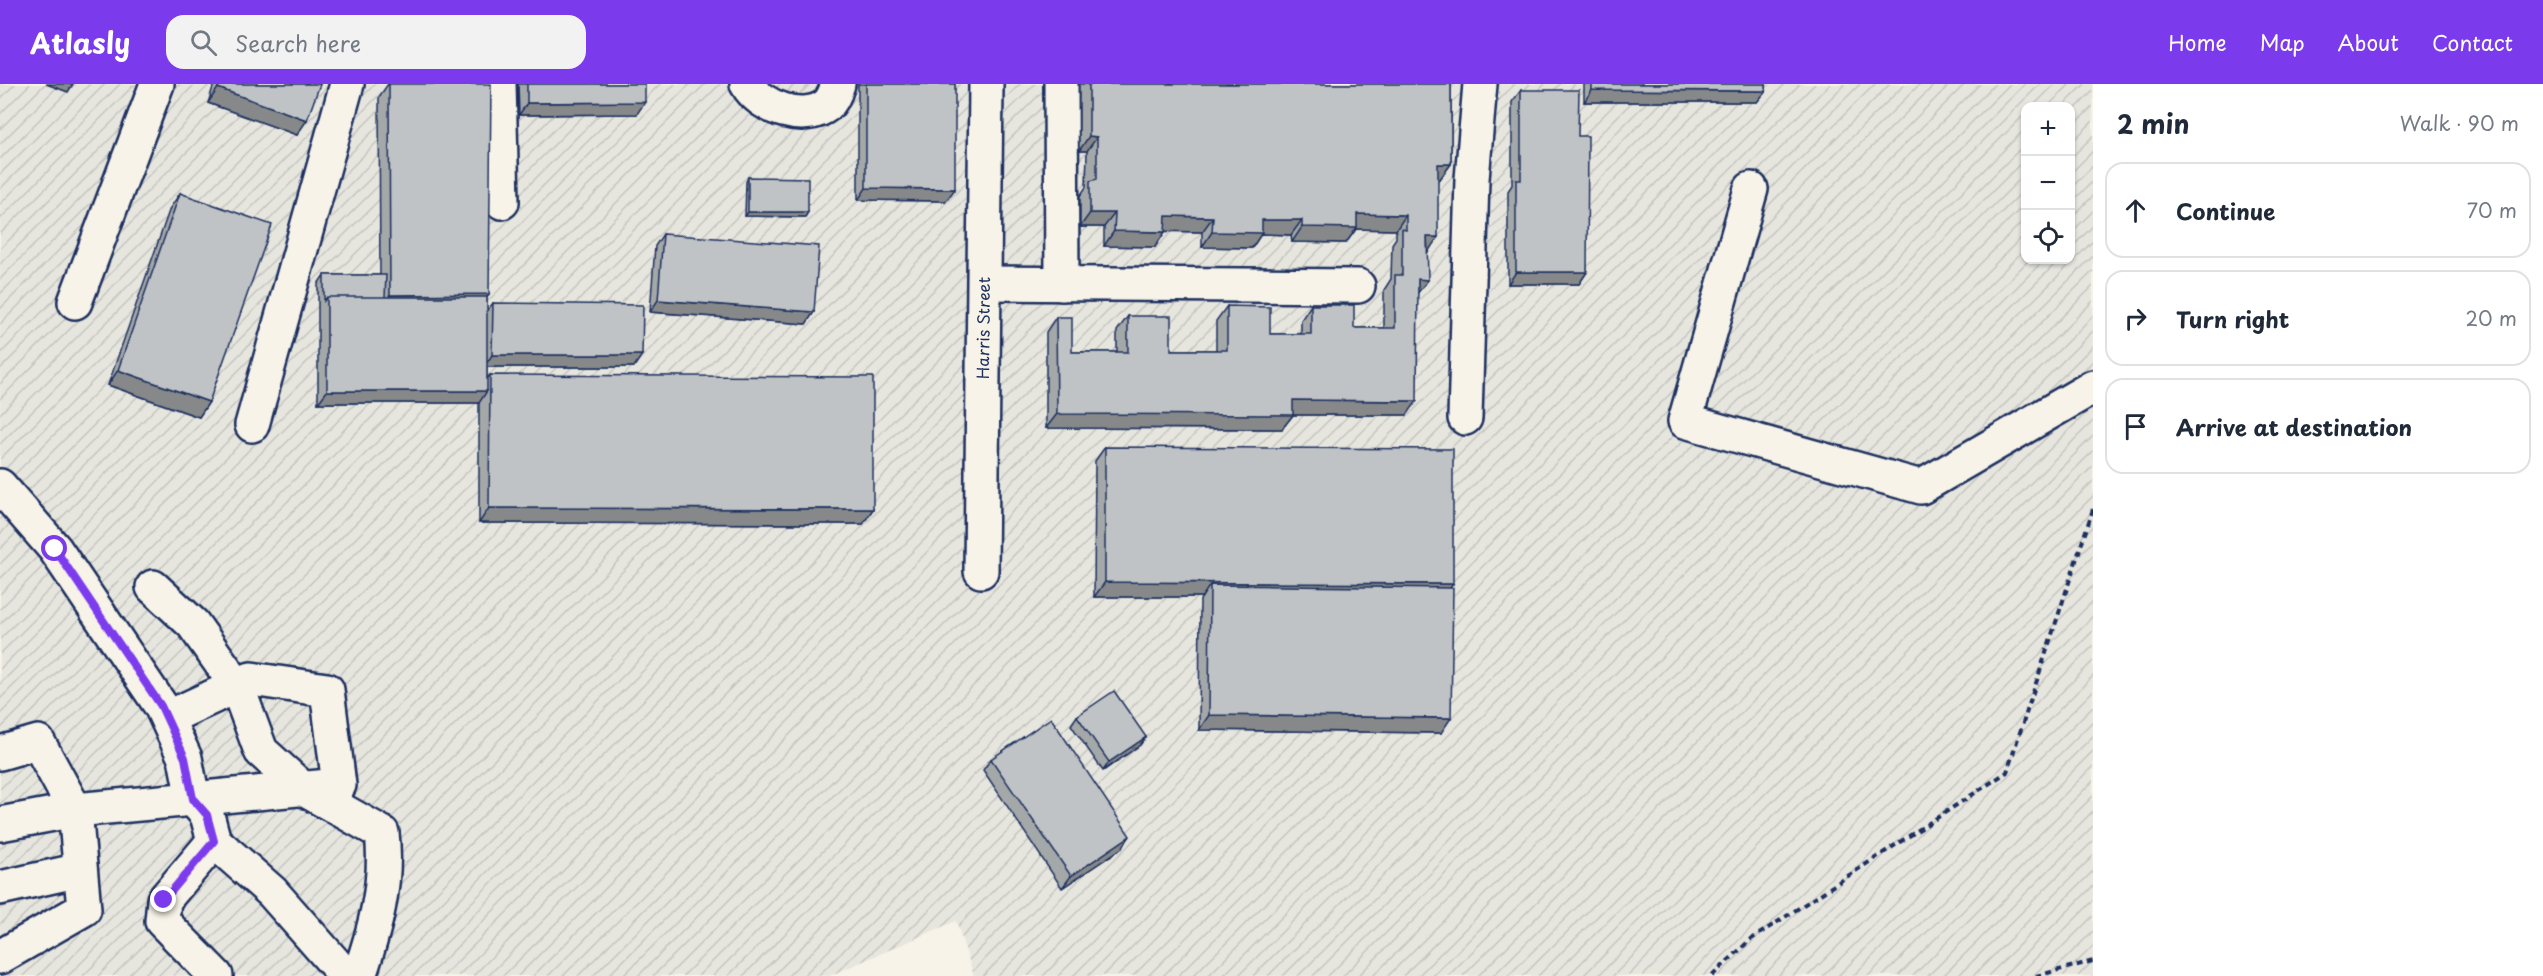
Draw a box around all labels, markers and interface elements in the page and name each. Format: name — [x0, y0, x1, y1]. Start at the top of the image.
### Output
search box — [166, 15, 586, 69]
text: Atlasly — [30, 21, 130, 64]
icon: search — [187, 26, 220, 59]
text: Search here — [235, 26, 361, 59]
text: Home — [2168, 26, 2227, 58]
text: Map — [2260, 26, 2305, 58]
text: About — [2338, 26, 2399, 58]
text: Contact — [2432, 26, 2513, 58]
map controls — [2021, 102, 2075, 264]
button: + — [2021, 102, 2075, 156]
text: 2 min — [2117, 104, 2190, 143]
text: Walk · 90 m — [2400, 108, 2519, 138]
button: − — [2021, 156, 2075, 210]
icon: ahead — [2119, 194, 2152, 227]
text: Continue — [2176, 194, 2275, 227]
text: 70 m — [2467, 195, 2517, 225]
button: locate — [2021, 210, 2075, 264]
street label: Harris Street — [970, 276, 995, 379]
icon: right — [2119, 302, 2152, 335]
text: Turn right — [2176, 302, 2289, 335]
text: 20 m — [2465, 303, 2517, 333]
icon: arrive — [2119, 410, 2152, 443]
text: Arrive at destination — [2176, 410, 2412, 443]
route start — [41, 535, 67, 561]
route end — [150, 886, 176, 912]

